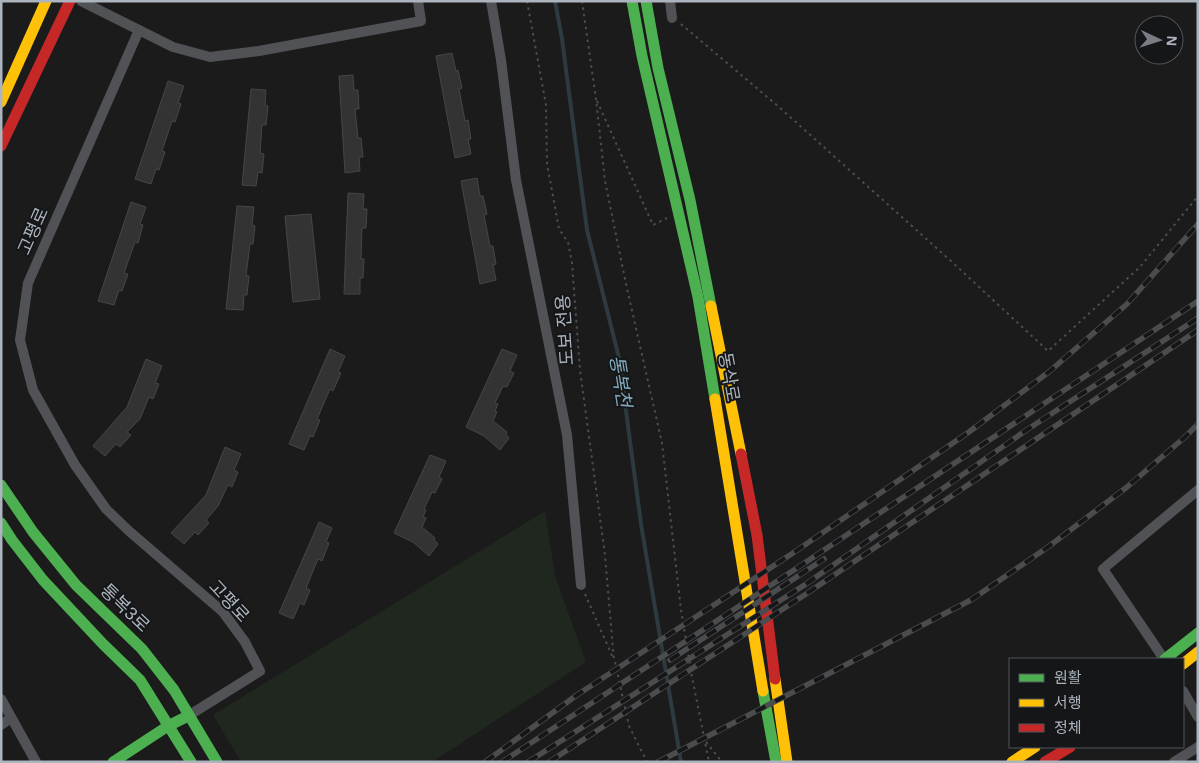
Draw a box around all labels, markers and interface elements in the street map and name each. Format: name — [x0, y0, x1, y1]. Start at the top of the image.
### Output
north arrow — [1134, 15, 1184, 65]
text: N — [1164, 35, 1180, 47]
street label: 고평로 — [14, 204, 52, 258]
street label: 도보 전용 — [553, 294, 577, 366]
street label: 동삭로 — [715, 351, 743, 403]
water label: 통복천 — [606, 354, 635, 410]
street label: 고평로 — [205, 576, 253, 626]
street label: 통복3로 — [97, 580, 153, 636]
legend — [1009, 658, 1184, 748]
text: 원활 — [1054, 669, 1082, 686]
text: 서행 — [1054, 694, 1082, 711]
text: 정체 — [1054, 719, 1082, 736]

